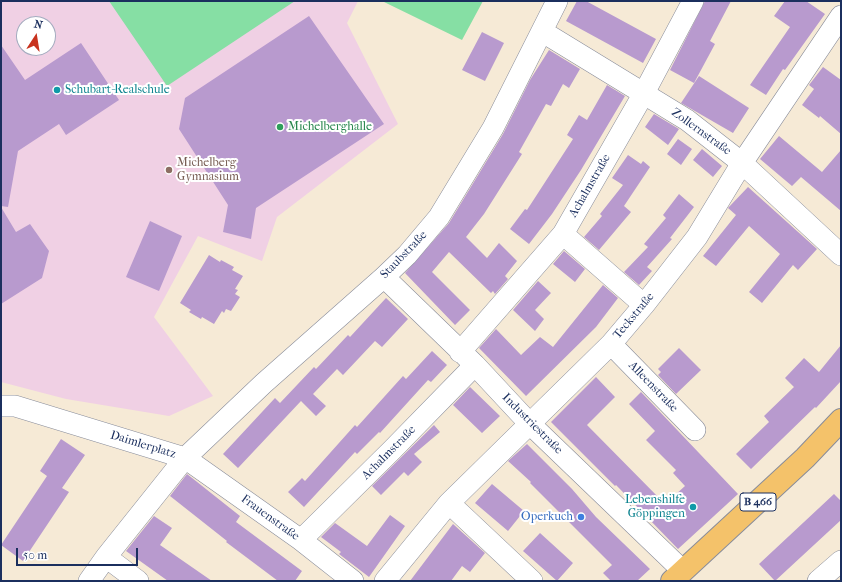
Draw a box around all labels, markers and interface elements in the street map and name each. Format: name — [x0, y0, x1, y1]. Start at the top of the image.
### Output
north arrow — [16, 16, 56, 56]
text: N — [33, 18, 44, 32]
place label: Schubart-Realschule — [65, 83, 170, 97]
marker: Schubart-Realschule — [52, 85, 62, 95]
street label: Zollernstraße — [668, 105, 734, 159]
place label: Michelberghalle — [288, 120, 372, 134]
marker: Michelberghalle — [275, 122, 285, 132]
street label: Achalmstraße — [566, 152, 614, 220]
place label: Michelberg Gymnasium — [177, 156, 239, 184]
marker: Michelberg Gymnasium — [164, 165, 174, 175]
street label: Staubstraße — [378, 228, 430, 282]
street label: Teckstraße — [610, 290, 658, 342]
street label: Alleenstraße — [625, 359, 681, 415]
street label: Industriestraße — [499, 391, 565, 457]
street label: Achalmstraße — [359, 423, 419, 483]
street label: Daimlerplatz — [109, 428, 177, 462]
street label: Frauenstraße — [238, 492, 302, 544]
place label: Lebenshilfe Göppingen — [625, 493, 685, 521]
road number: B 466 — [740, 493, 776, 511]
marker: Lebenshilfe Göppingen — [688, 502, 698, 512]
place label: Operkuch — [521, 510, 573, 524]
marker: Operkuch — [576, 512, 586, 522]
scale bar — [18, 540, 140, 566]
text: 50 m — [23, 548, 47, 562]

